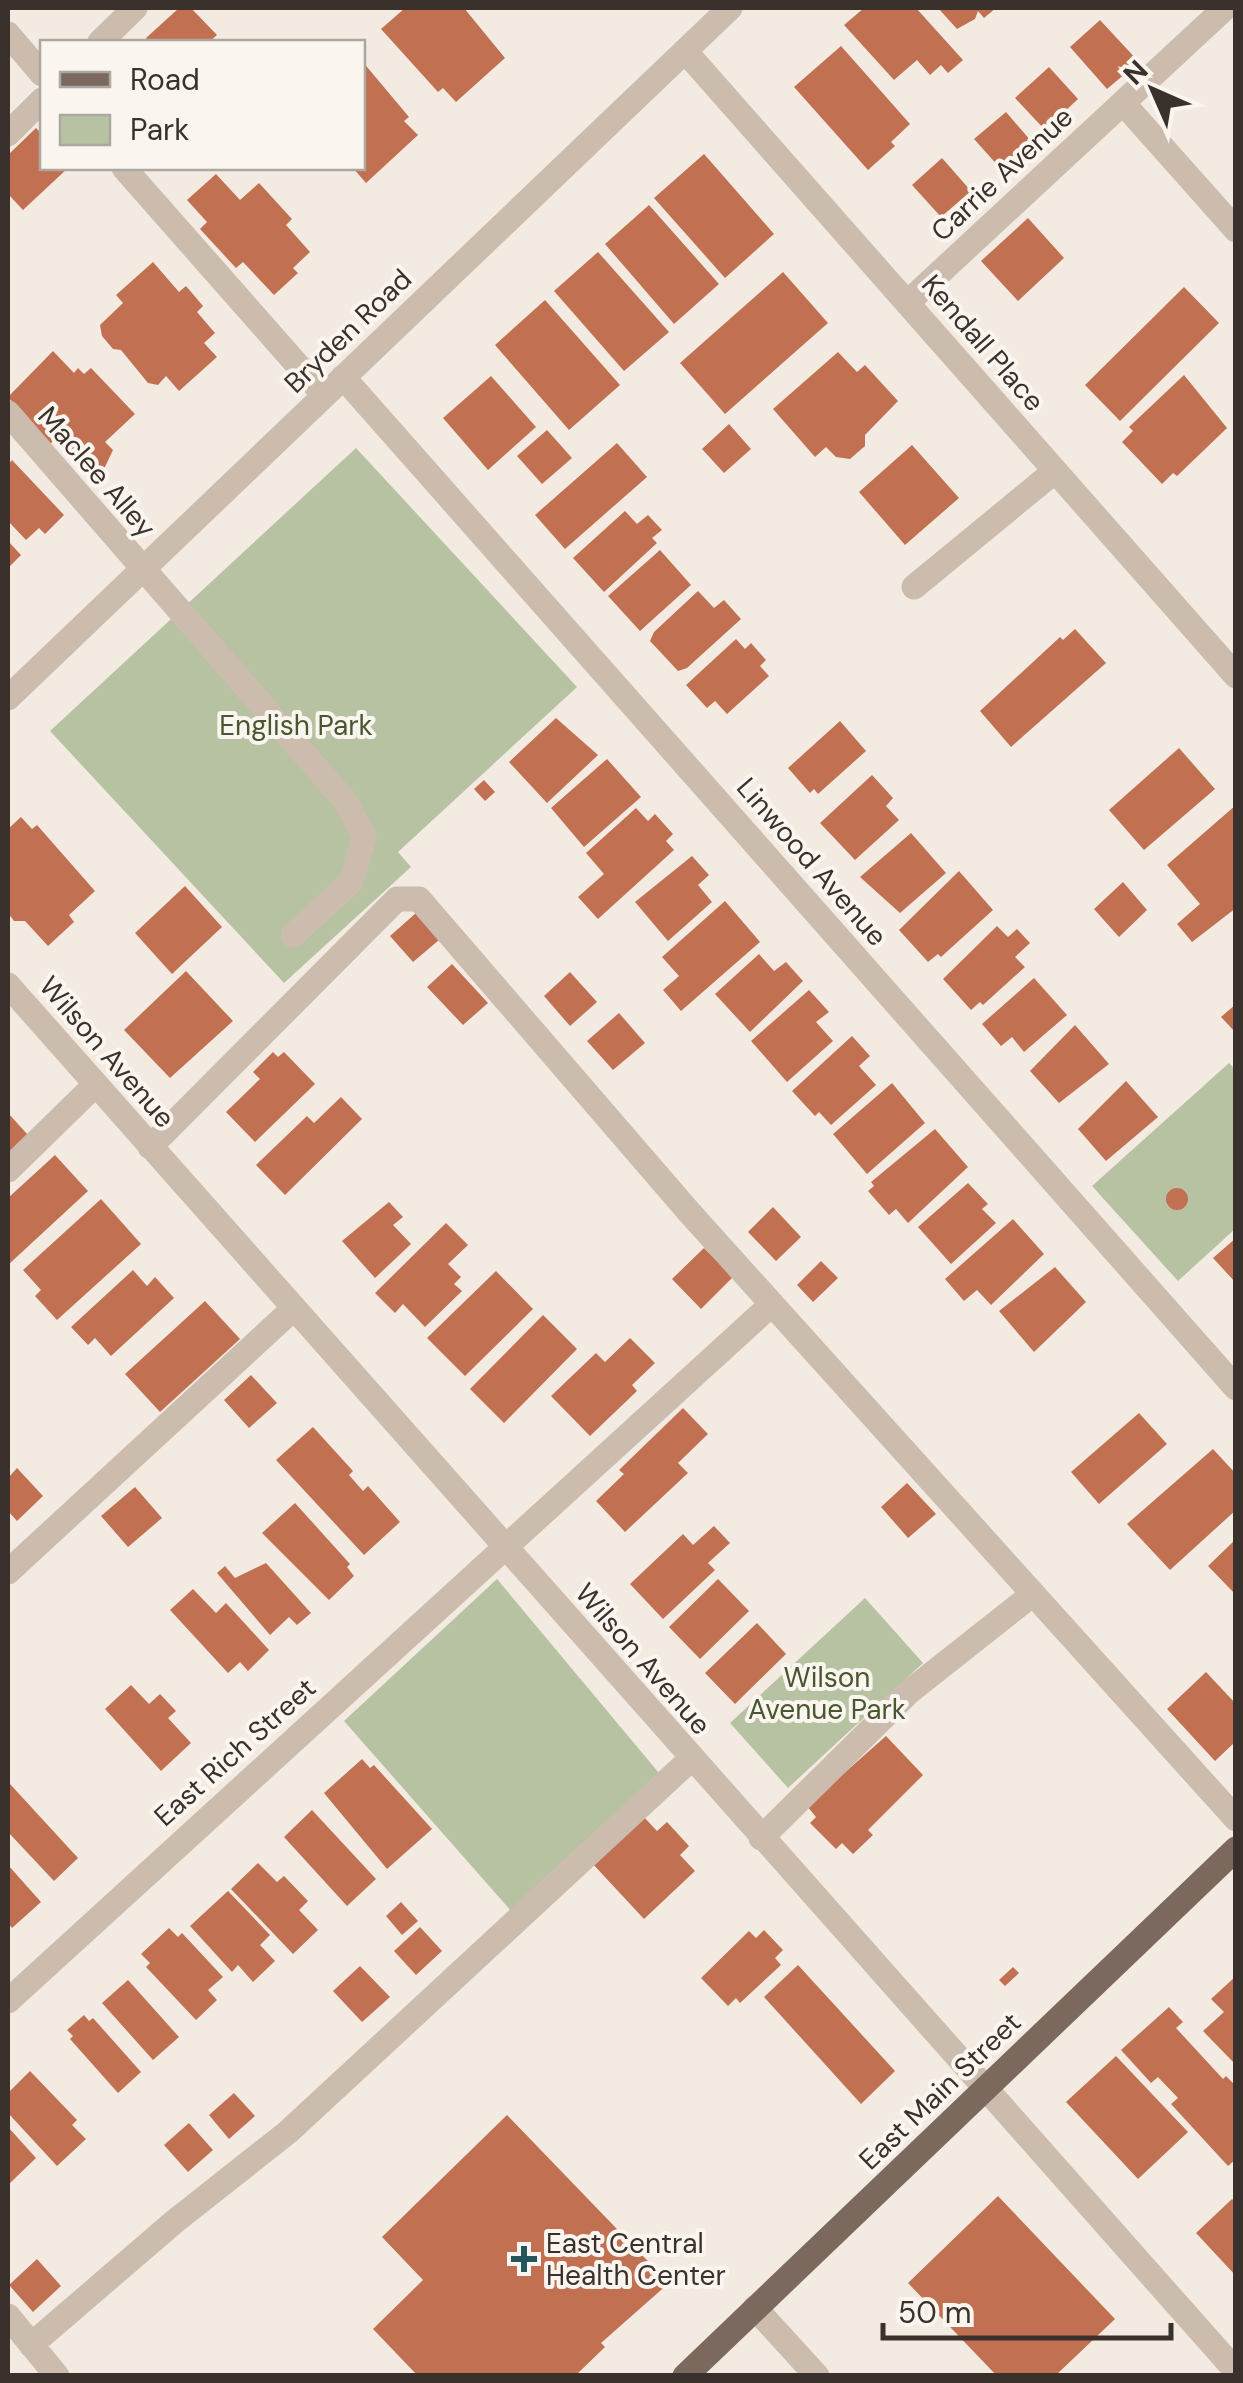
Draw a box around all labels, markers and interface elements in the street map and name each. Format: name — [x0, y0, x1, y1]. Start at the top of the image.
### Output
legend — [40, 40, 365, 170]
north arrow — [1103, 40, 1203, 140]
text: N — [1115, 52, 1156, 93]
text: Road — [130, 60, 200, 99]
street label: Carrie Avenue — [923, 99, 1081, 249]
text: Park — [130, 110, 189, 149]
street label: Bryden Road — [276, 261, 420, 401]
street label: Kendall Place — [913, 267, 1053, 419]
street label: Maclee Alley — [30, 399, 164, 545]
park label: English Park — [219, 707, 373, 744]
street label: Linwood Avenue — [729, 770, 895, 954]
street label: Wilson Avenue — [31, 968, 183, 1136]
street label: Wilson Avenue — [567, 1575, 719, 1743]
park label: Wilson Avenue Park — [748, 1659, 906, 1728]
street label: East Rich Street — [146, 1670, 324, 1834]
street label: East Main Street — [851, 2004, 1029, 2178]
place label: East Central Health Center — [546, 2225, 726, 2294]
marker: East Central Health Center — [511, 2246, 537, 2272]
scale bar — [883, 2278, 1170, 2340]
text: 50 m — [898, 2293, 972, 2332]

